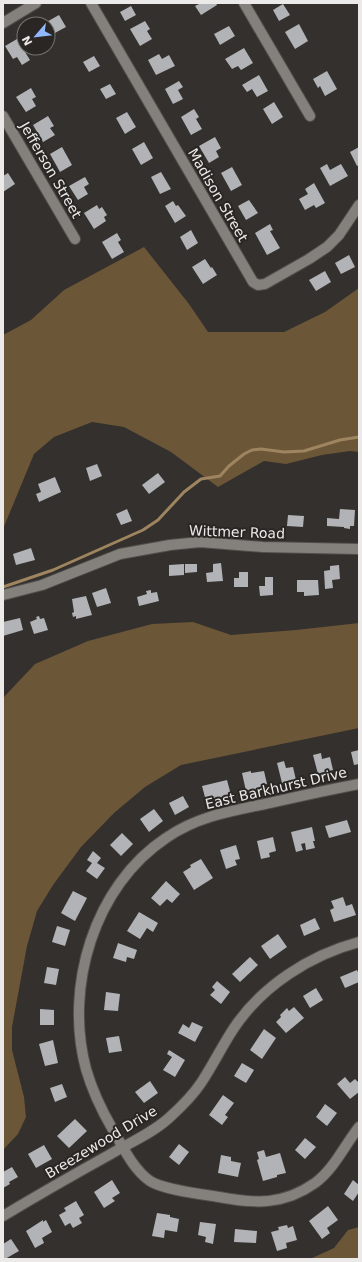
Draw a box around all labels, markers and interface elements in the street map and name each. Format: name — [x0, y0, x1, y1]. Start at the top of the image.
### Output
north arrow — [16, 16, 56, 56]
text: N — [20, 33, 36, 48]
street label: Jefferson Street — [16, 118, 85, 221]
street label: Madison Street — [185, 145, 251, 245]
street label: Wittmer Road — [189, 522, 285, 542]
street label: East Barkhurst Drive — [204, 764, 348, 812]
street label: Breezewood Drive — [42, 1102, 160, 1182]

